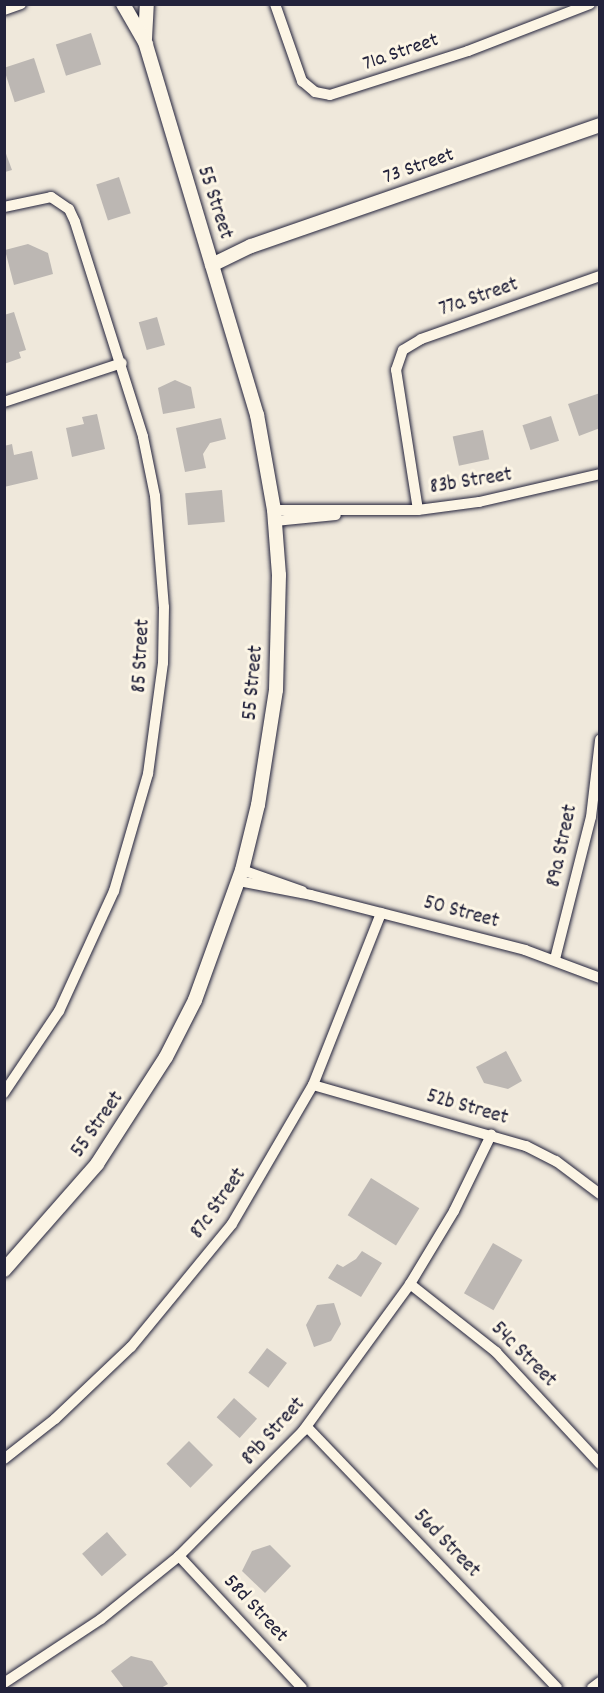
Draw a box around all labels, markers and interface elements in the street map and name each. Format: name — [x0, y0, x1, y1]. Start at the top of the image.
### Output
street label: 71a Street — [360, 28, 442, 78]
street label: 73 Street — [380, 143, 458, 191]
street label: 55 Street — [190, 163, 238, 243]
street label: 77a Street — [436, 273, 522, 323]
street label: 83b Street — [428, 463, 514, 501]
street label: 85 Street — [127, 618, 157, 694]
street label: 55 Street — [238, 644, 270, 722]
street label: 89a Street — [542, 802, 584, 890]
street label: 50 Street — [421, 891, 501, 935]
street label: 52b Street — [423, 1084, 511, 1132]
street label: 55 Street — [66, 1087, 130, 1163]
street label: 87c Street — [186, 1164, 252, 1244]
street label: 54c Street — [485, 1317, 561, 1393]
street label: 89b Street — [237, 1393, 311, 1471]
street label: 56d Street — [407, 1504, 485, 1584]
street label: 58d Street — [217, 1570, 293, 1648]

